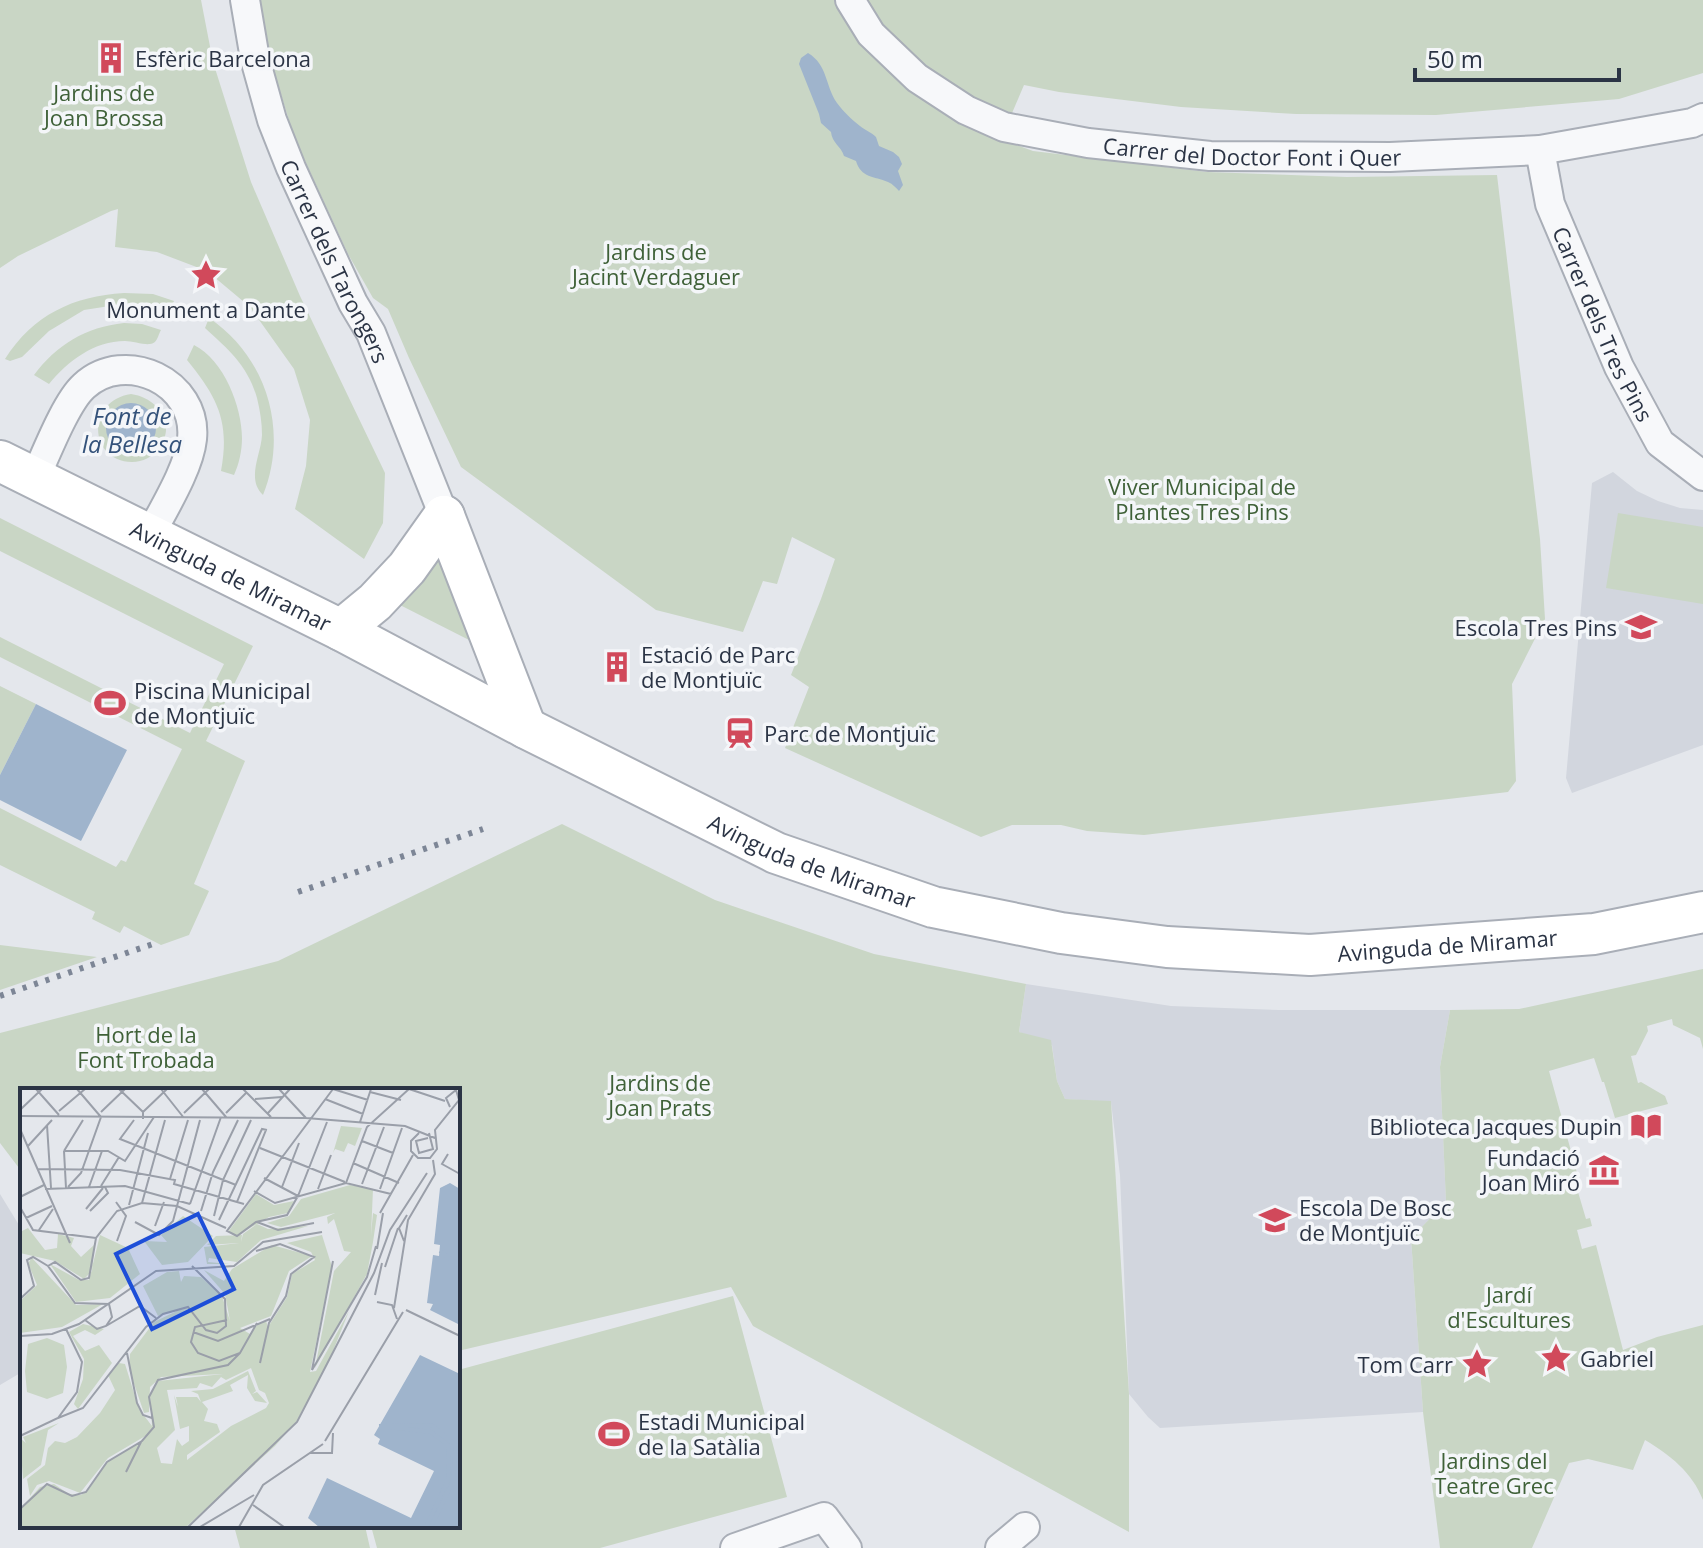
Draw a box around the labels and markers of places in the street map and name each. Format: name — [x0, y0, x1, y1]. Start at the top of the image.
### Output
building icon: Esfèric Barcelona — [94, 41, 128, 75]
place label: Esfèric Barcelona — [135, 43, 311, 73]
place icon: Monument a Dante — [189, 258, 223, 292]
place label: Monument a Dante — [106, 294, 306, 324]
school or university icon: Escola Tres Pins — [1624, 610, 1658, 644]
place label: Escola Tres Pins — [1455, 612, 1617, 642]
place label: Estació de Parc de Montjuïc — [641, 639, 795, 694]
building icon: Estació de Parc de Montjuïc — [600, 650, 634, 684]
place label: Piscina Municipal de Montjuïc — [134, 675, 310, 730]
sports icon: Piscina Municipal de Montjuïc — [93, 686, 127, 720]
station icon: Parc de Montjuïc — [723, 716, 757, 750]
place label: Parc de Montjuïc — [764, 718, 936, 748]
library icon: Biblioteca Jacques Dupin — [1629, 1109, 1663, 1143]
place label: Biblioteca Jacques Dupin — [1370, 1111, 1622, 1141]
place label: Fundació Joan Miró — [1480, 1142, 1580, 1197]
museum icon: Fundació Joan Miró — [1587, 1153, 1621, 1187]
place label: Escola De Bosc de Montjuïc — [1299, 1192, 1451, 1247]
school or university icon: Escola De Bosc de Montjuïc — [1258, 1203, 1292, 1237]
place icon: Gabriel — [1539, 1341, 1573, 1375]
place label: Gabriel — [1580, 1343, 1654, 1373]
place icon: Tom Carr — [1460, 1347, 1494, 1381]
place label: Tom Carr — [1358, 1349, 1453, 1379]
place label: Estadi Municipal de la Satàlia — [638, 1406, 805, 1461]
sports icon: Estadi Municipal de la Satàlia — [597, 1417, 631, 1451]

